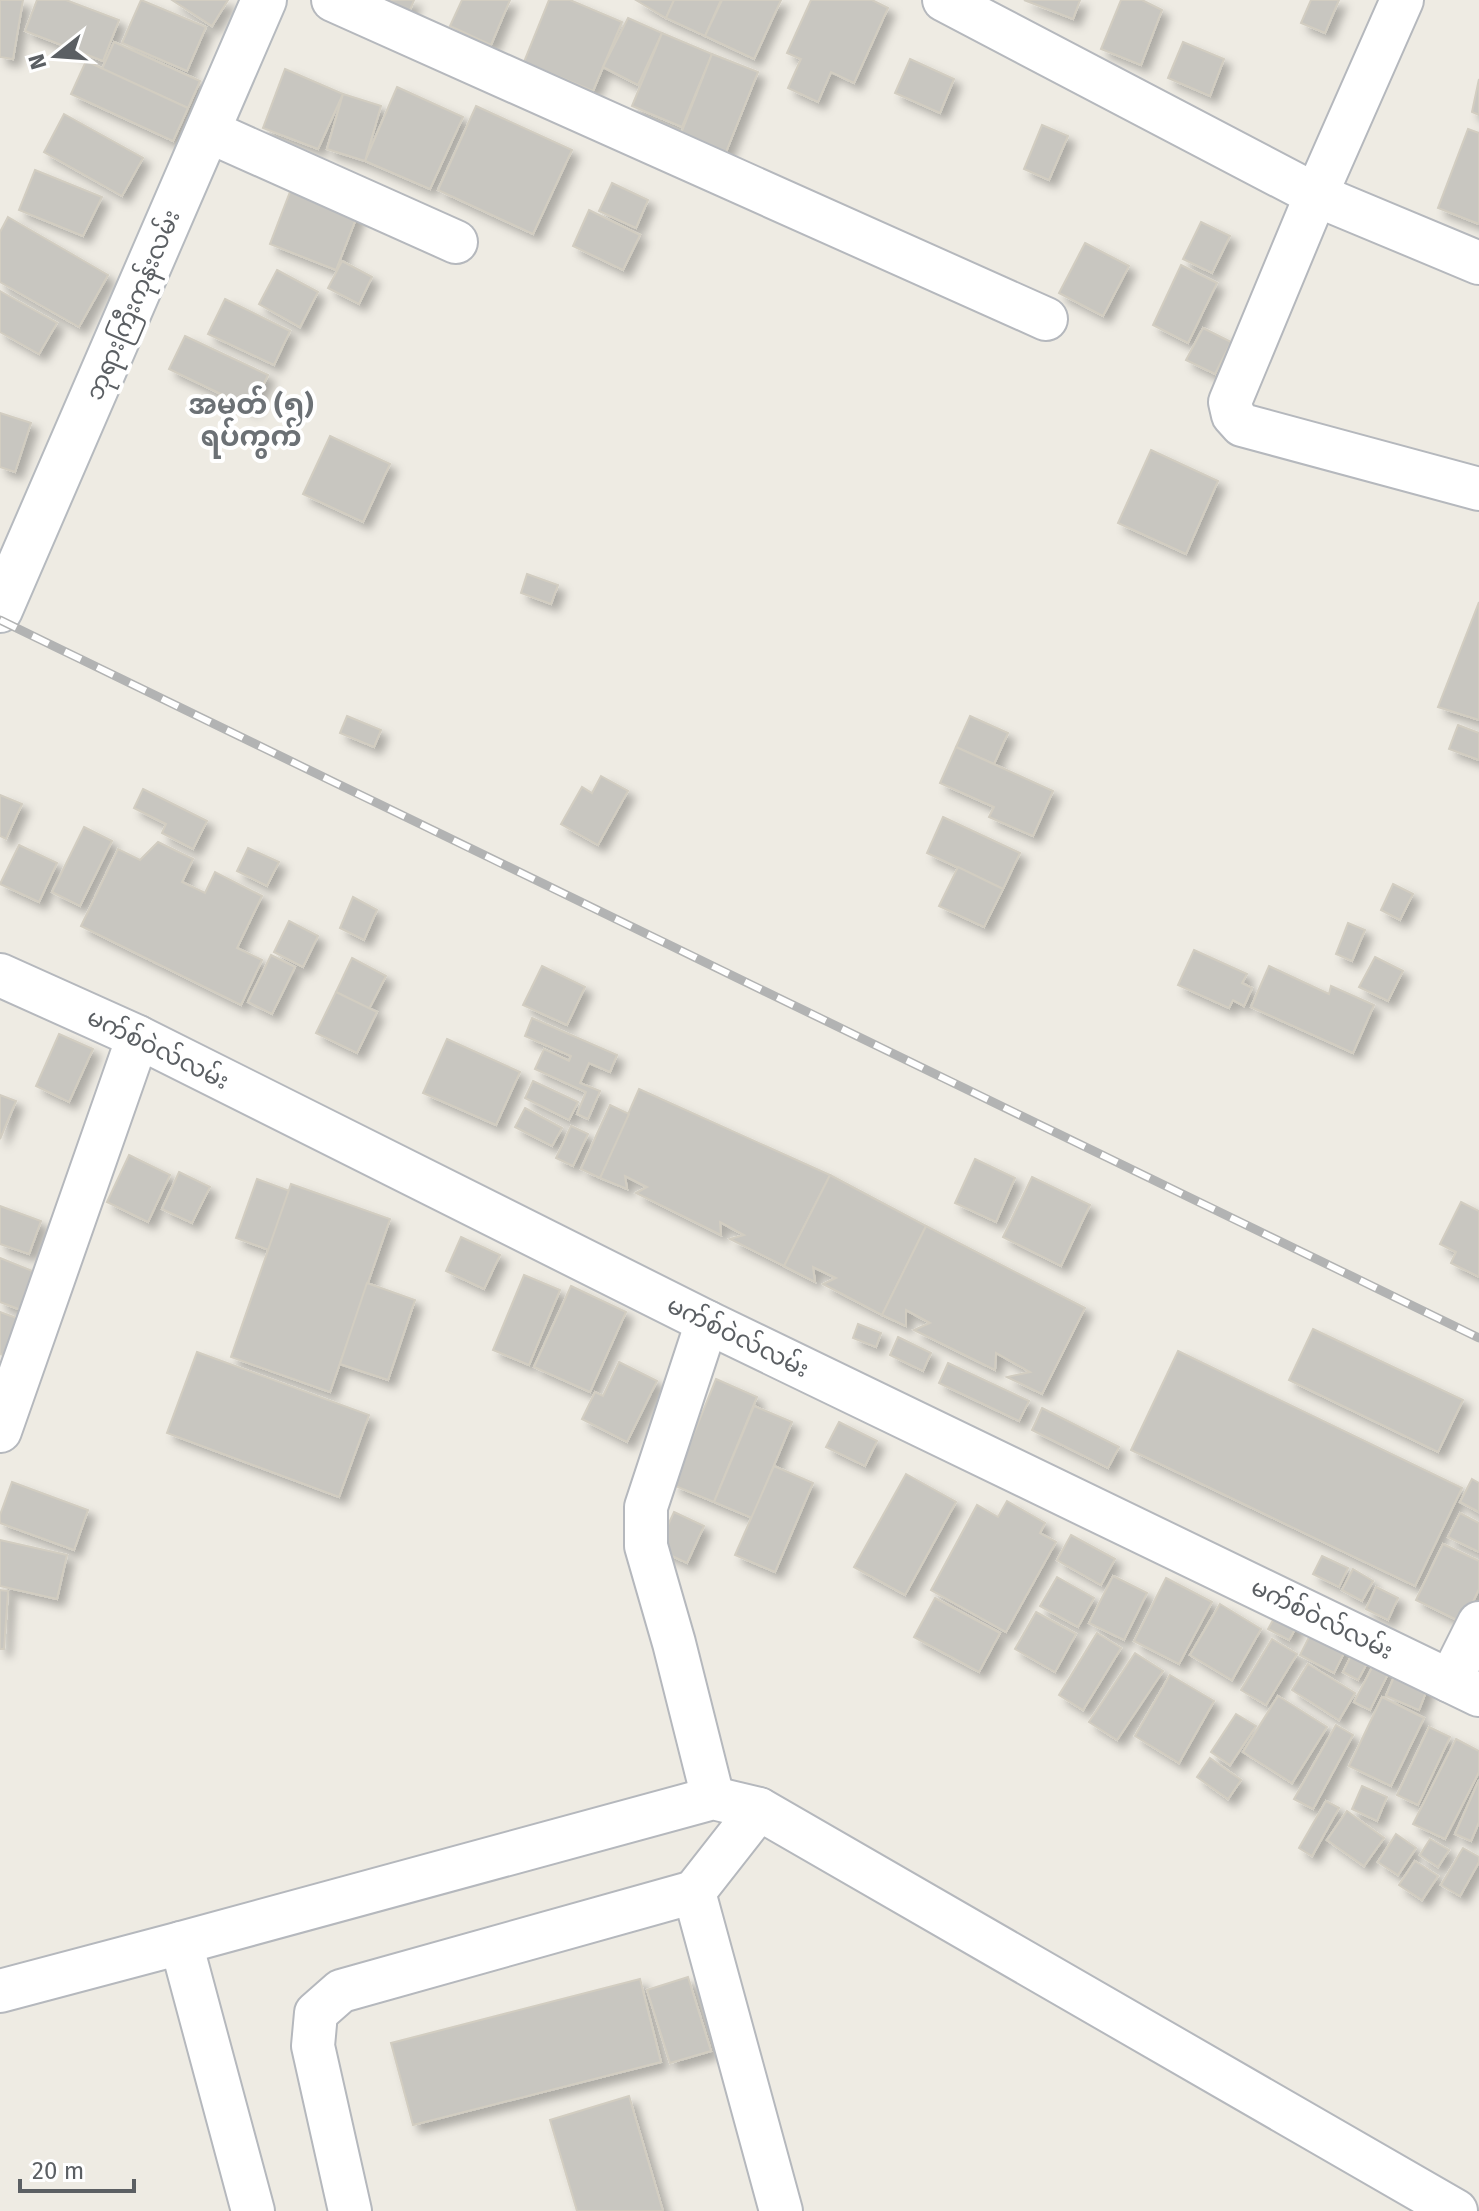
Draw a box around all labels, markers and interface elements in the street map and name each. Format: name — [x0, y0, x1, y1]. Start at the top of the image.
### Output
north arrow — [16, 16, 96, 96]
text: N — [22, 51, 52, 73]
street label: ဘုရားကြီးကုန်းလမ်း — [78, 205, 190, 406]
district label: အမှတ် (၅) ရပ်ကွက် — [188, 385, 314, 459]
street label: မက်စ်ဝဲလ်လမ်း — [83, 1001, 234, 1095]
street label: မက်စ်ဝဲလ်လမ်း — [663, 1289, 814, 1383]
street label: မက်စ်ဝဲလ်လမ်း — [1247, 1571, 1398, 1665]
scale bar — [20, 2143, 134, 2193]
text: 20 m — [32, 2157, 84, 2185]

